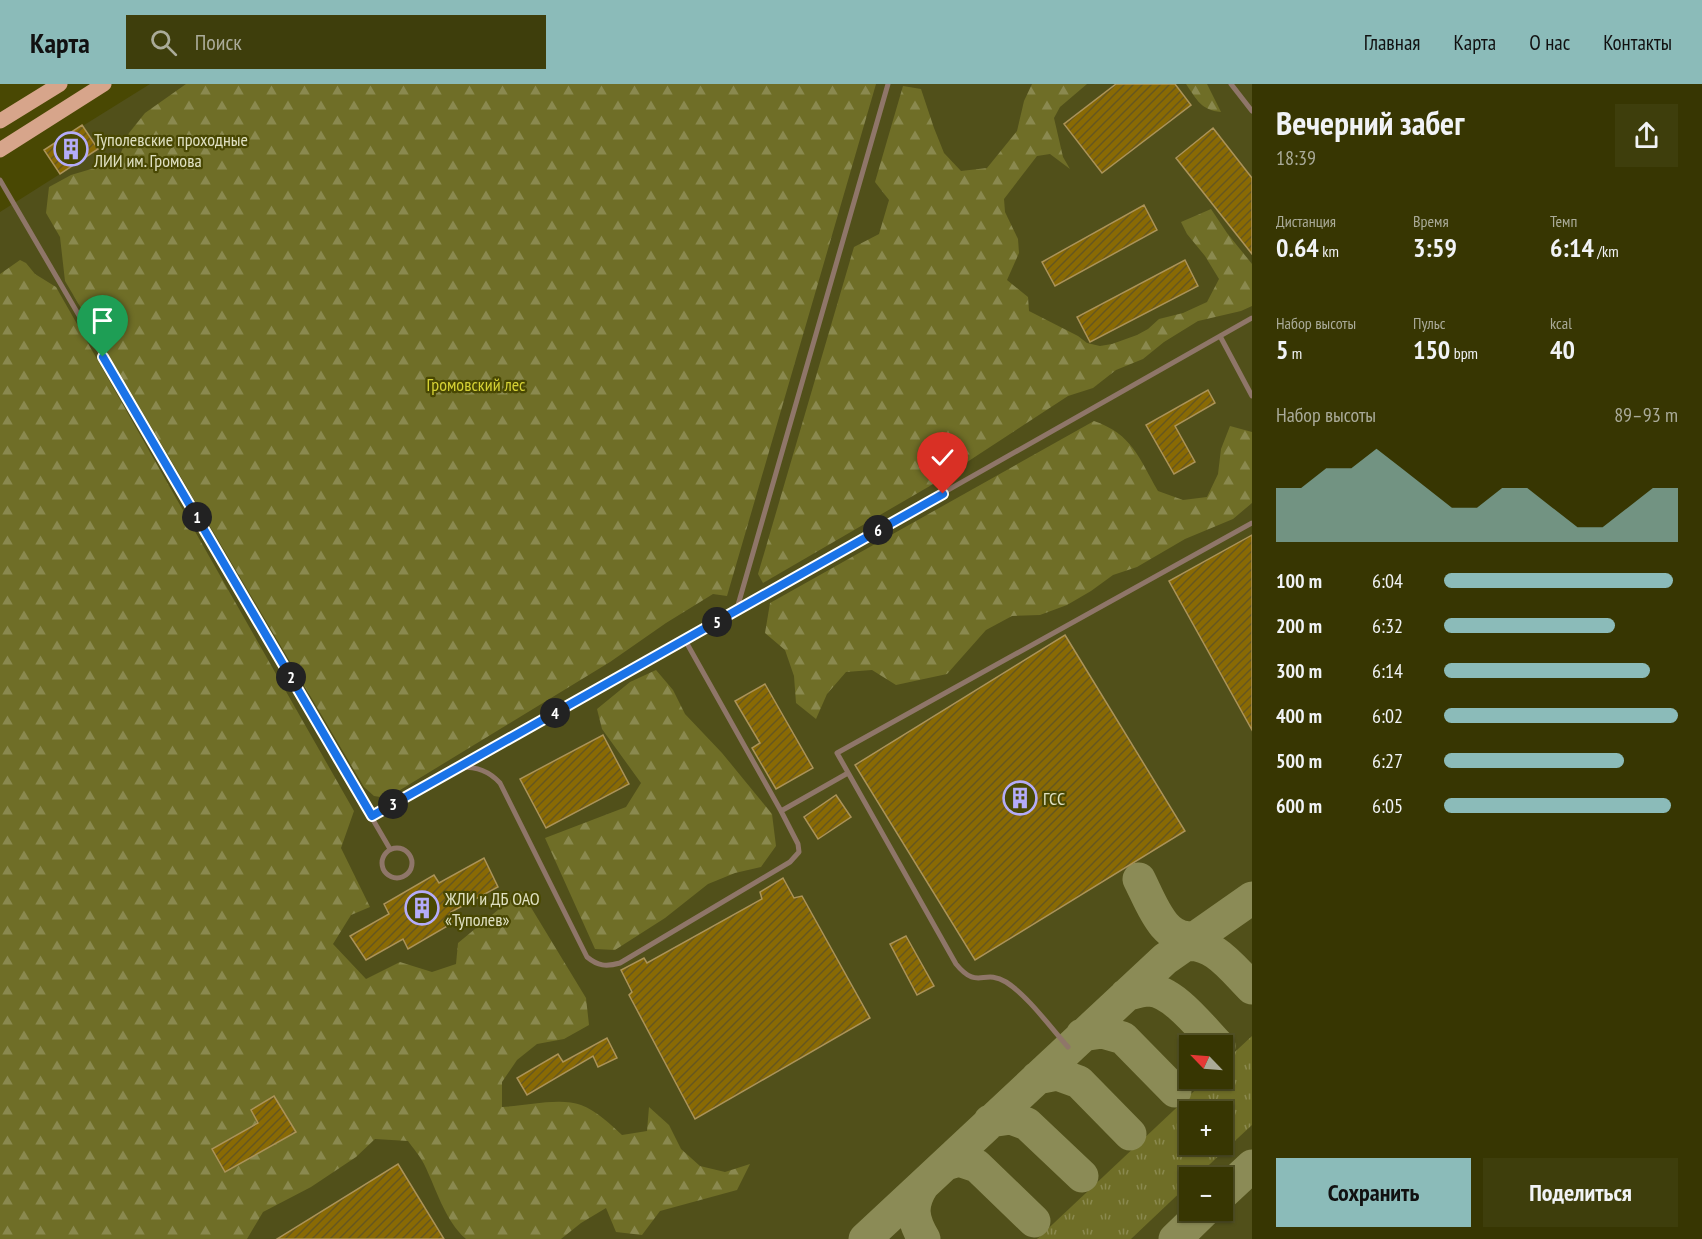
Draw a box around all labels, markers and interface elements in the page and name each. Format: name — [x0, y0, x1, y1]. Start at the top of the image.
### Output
search box — [126, 15, 546, 69]
text: Карта — [30, 24, 90, 61]
icon: search — [147, 26, 180, 59]
text: Поиск — [195, 28, 242, 56]
text: Главная — [1364, 29, 1420, 56]
text: Карта — [1453, 29, 1496, 56]
text: О нас — [1529, 29, 1570, 56]
text: Контакты — [1603, 29, 1672, 56]
text: Вечерний забег — [1276, 101, 1464, 144]
button: share — [1615, 104, 1678, 167]
place label: Туполевские проходные ЛИИ им. Громова — [93, 128, 248, 172]
building icon: Туполевские проходные ЛИИ им. Громова — [53, 131, 89, 167]
text: 18:39 — [1276, 145, 1316, 171]
text: Дистанция — [1276, 211, 1336, 231]
text: Время — [1413, 211, 1449, 231]
text: Темп — [1550, 211, 1577, 231]
text: 0.64 — [1276, 231, 1319, 264]
text: 3:59 — [1413, 231, 1457, 264]
text: 6:14 — [1550, 231, 1594, 264]
text: km — [1319, 241, 1339, 261]
text: /km — [1594, 241, 1619, 261]
pin — [77, 295, 128, 357]
icon: arrive — [86, 304, 119, 337]
text: Набор высоты — [1276, 313, 1356, 333]
text: Пульс — [1413, 313, 1445, 333]
text: kcal — [1550, 313, 1572, 333]
text: 5 — [1276, 333, 1288, 366]
text: 150 — [1413, 333, 1450, 366]
text: 40 — [1550, 333, 1575, 366]
text: m — [1288, 343, 1302, 363]
text: bpm — [1450, 343, 1478, 363]
park label: Громовский лес — [427, 373, 526, 396]
text: Набор высоты — [1276, 402, 1376, 428]
text: 89–93 m — [1614, 402, 1678, 428]
pin — [917, 432, 968, 494]
icon: check — [926, 441, 959, 474]
pin: 1 — [182, 502, 212, 532]
text: 1 — [193, 507, 201, 527]
pin: 6 — [863, 515, 893, 545]
text: 6 — [874, 520, 882, 540]
text: 100 m — [1276, 568, 1322, 594]
text: 6:04 — [1372, 568, 1403, 594]
pin: 5 — [702, 607, 732, 637]
text: 5 — [713, 612, 721, 632]
text: 200 m — [1276, 613, 1322, 639]
text: 6:32 — [1372, 613, 1403, 639]
text: 300 m — [1276, 658, 1322, 684]
text: 6:14 — [1372, 658, 1403, 684]
pin: 2 — [276, 662, 306, 692]
text: 2 — [287, 667, 295, 687]
pin: 4 — [540, 698, 570, 728]
text: 4 — [551, 703, 559, 723]
text: 400 m — [1276, 703, 1322, 729]
text: 6:02 — [1372, 703, 1403, 729]
text: 500 m — [1276, 748, 1322, 774]
text: 6:27 — [1372, 748, 1403, 774]
building icon: ГСС — [1002, 780, 1038, 816]
place label: ГСС — [1043, 787, 1065, 810]
pin: 3 — [378, 789, 408, 819]
text: 600 m — [1276, 793, 1322, 819]
text: 6:05 — [1372, 793, 1403, 819]
text: 3 — [389, 794, 397, 814]
place label: ЖЛИ и ДБ ОАО «Туполев» — [444, 887, 540, 931]
building icon: ЖЛИ и ДБ ОАО «Туполев» — [404, 890, 440, 926]
north arrow — [1179, 1035, 1233, 1089]
map controls — [1179, 1035, 1233, 1221]
button: + — [1179, 1101, 1233, 1155]
button: Сохранить — [1276, 1158, 1471, 1227]
button: Поделиться — [1483, 1158, 1678, 1227]
button: − — [1179, 1167, 1233, 1221]

